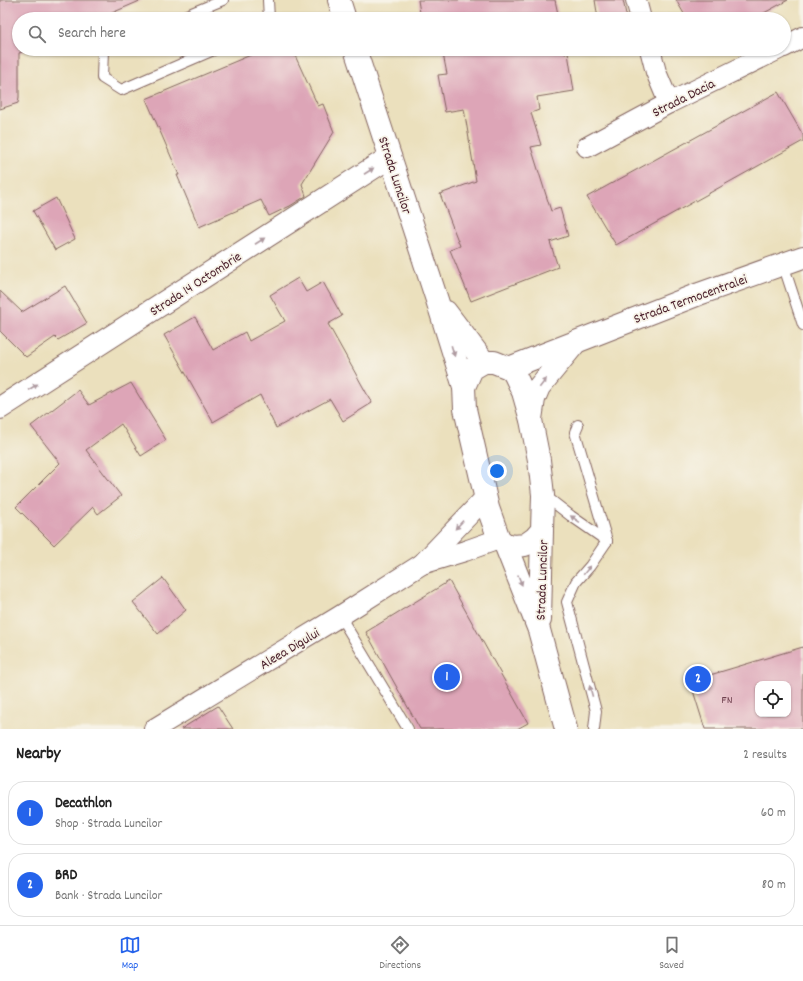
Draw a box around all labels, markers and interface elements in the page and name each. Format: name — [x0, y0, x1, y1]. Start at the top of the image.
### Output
search box — [12, 12, 791, 56]
icon: search — [26, 23, 48, 45]
text: Search here — [58, 23, 126, 45]
street label: Strada Dacia — [649, 74, 719, 123]
street label: Strada Luncilor — [372, 134, 416, 218]
one-way arrow — [363, 167, 375, 174]
one-way arrow — [255, 237, 265, 245]
street label: Strada 14 Octombrie — [146, 247, 246, 322]
street label: Strada Termocentralei — [631, 270, 751, 330]
one-way arrow — [450, 345, 456, 357]
one-way arrow — [538, 378, 547, 389]
one-way arrow — [28, 383, 38, 391]
your location — [487, 461, 507, 481]
one-way arrow — [570, 515, 580, 523]
one-way arrow — [454, 520, 464, 530]
street label: Strada Luncilor — [532, 539, 554, 621]
one-way arrow — [582, 564, 591, 575]
one-way arrow — [517, 575, 523, 587]
street label: Aleea Digului — [256, 624, 324, 676]
pin: 1 — [434, 662, 460, 692]
pin: 2 — [685, 664, 711, 694]
map controls — [755, 681, 791, 717]
button: locate — [755, 681, 791, 717]
one-way arrow — [588, 685, 594, 697]
house number: FN — [721, 692, 733, 709]
text: Nearby — [16, 743, 60, 767]
text: 2 results — [743, 746, 787, 765]
text: Decathlon — [55, 793, 112, 815]
text: 1 — [29, 804, 31, 823]
text: 60 m — [761, 804, 786, 823]
text: Shop · Strada Luncilor — [55, 815, 162, 834]
text: BRD — [55, 865, 77, 887]
text: 2 — [27, 876, 33, 895]
text: 80 m — [762, 876, 786, 895]
text: Bank · Strada Luncilor — [55, 887, 162, 906]
tab: Map — [119, 934, 141, 974]
tab: Directions — [379, 934, 421, 974]
tab: Saved — [659, 934, 684, 974]

